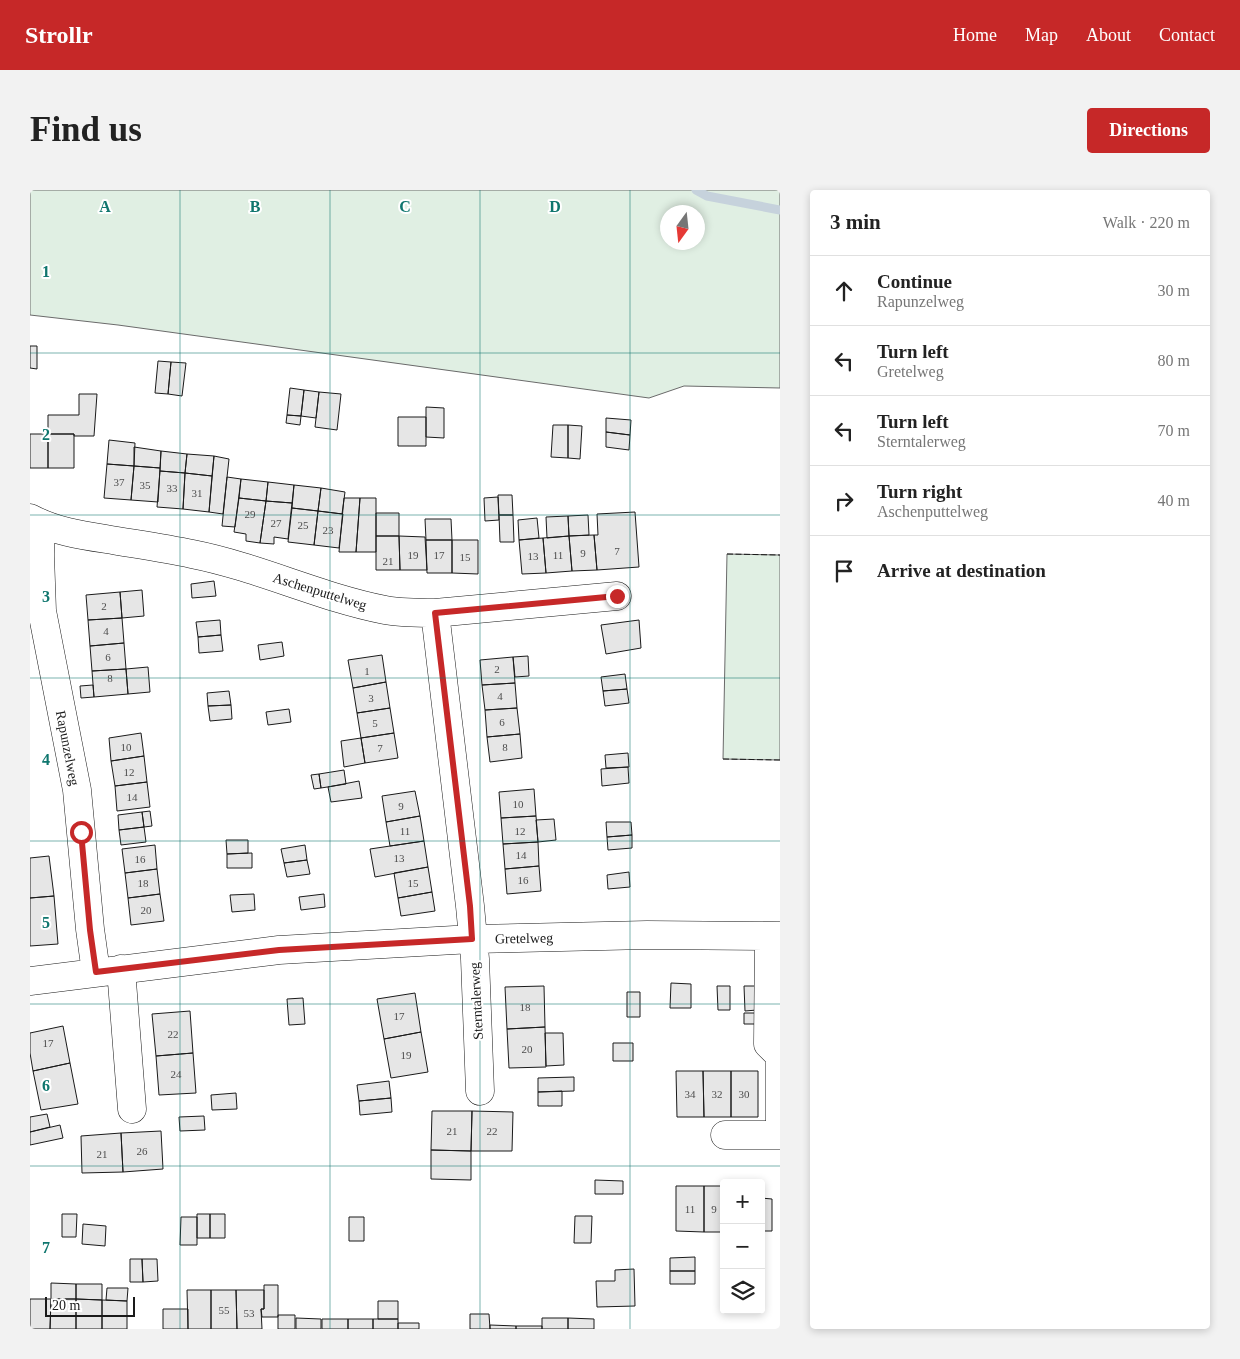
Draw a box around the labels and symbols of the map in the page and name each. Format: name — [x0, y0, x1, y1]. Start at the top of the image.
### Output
text: A — [99, 198, 111, 215]
text: B — [250, 198, 261, 215]
text: C — [399, 198, 411, 215]
text: D — [549, 198, 561, 215]
north arrow — [660, 205, 705, 250]
text: 1 — [42, 263, 50, 280]
text: 2 — [42, 426, 50, 443]
house number: 37 — [114, 476, 125, 488]
house number: 35 — [140, 479, 151, 491]
house number: 33 — [167, 482, 178, 494]
house number: 31 — [192, 487, 203, 499]
house number: 29 — [245, 508, 256, 520]
house number: 27 — [271, 517, 282, 529]
house number: 25 — [298, 519, 309, 531]
house number: 23 — [323, 524, 334, 536]
house number: 7 — [614, 545, 620, 557]
house number: 9 — [580, 547, 586, 559]
house number: 19 — [408, 549, 419, 561]
house number: 17 — [434, 549, 445, 561]
house number: 11 — [553, 549, 563, 561]
house number: 13 — [528, 550, 539, 562]
house number: 15 — [460, 551, 471, 563]
house number: 21 — [383, 555, 394, 567]
street label: Aschenputtelweg — [271, 570, 369, 613]
route end — [606, 585, 629, 608]
text: 3 — [42, 588, 50, 605]
house number: 2 — [101, 600, 107, 612]
house number: 4 — [103, 625, 109, 637]
house number: 6 — [105, 651, 111, 663]
house number: 2 — [494, 663, 500, 675]
house number: 1 — [364, 665, 370, 677]
house number: 8 — [107, 672, 113, 684]
house number: 4 — [497, 690, 503, 702]
house number: 3 — [368, 692, 374, 704]
street label: Rapunzelweg — [53, 709, 82, 787]
house number: 6 — [499, 716, 505, 728]
house number: 5 — [372, 717, 378, 729]
house number: 10 — [121, 741, 132, 753]
house number: 8 — [502, 741, 508, 753]
house number: 7 — [377, 742, 383, 754]
text: 4 — [42, 751, 50, 768]
house number: 12 — [124, 766, 135, 778]
house number: 14 — [127, 791, 138, 803]
house number: 10 — [513, 798, 524, 810]
house number: 9 — [398, 800, 404, 812]
route start — [70, 821, 93, 844]
house number: 11 — [400, 825, 410, 837]
house number: 12 — [515, 825, 526, 837]
house number: 14 — [516, 849, 527, 861]
house number: 13 — [394, 852, 405, 864]
house number: 16 — [135, 853, 146, 865]
house number: 16 — [518, 874, 529, 886]
house number: 18 — [138, 877, 149, 889]
house number: 15 — [408, 877, 419, 889]
house number: 20 — [141, 904, 152, 916]
text: 5 — [42, 914, 50, 931]
street label: Gretelweg — [495, 930, 553, 947]
street label: Sterntalerweg — [467, 962, 486, 1040]
house number: 18 — [520, 1001, 531, 1013]
house number: 17 — [394, 1010, 405, 1022]
house number: 22 — [168, 1028, 179, 1040]
house number: 17 — [43, 1037, 54, 1049]
house number: 20 — [522, 1043, 533, 1055]
house number: 19 — [401, 1049, 412, 1061]
house number: 24 — [171, 1068, 182, 1080]
text: 6 — [42, 1077, 50, 1094]
house number: 34 — [685, 1088, 696, 1100]
house number: 32 — [712, 1088, 723, 1100]
house number: 30 — [739, 1088, 750, 1100]
house number: 21 — [447, 1125, 458, 1137]
house number: 22 — [487, 1125, 498, 1137]
house number: 26 — [137, 1145, 148, 1157]
house number: 21 — [97, 1148, 108, 1160]
house number: 11 — [685, 1203, 695, 1215]
house number: 9 — [711, 1203, 717, 1215]
text: 7 — [42, 1239, 50, 1256]
scale bar — [45, 1294, 135, 1317]
house number: 55 — [219, 1304, 230, 1316]
house number: 53 — [244, 1307, 255, 1319]

